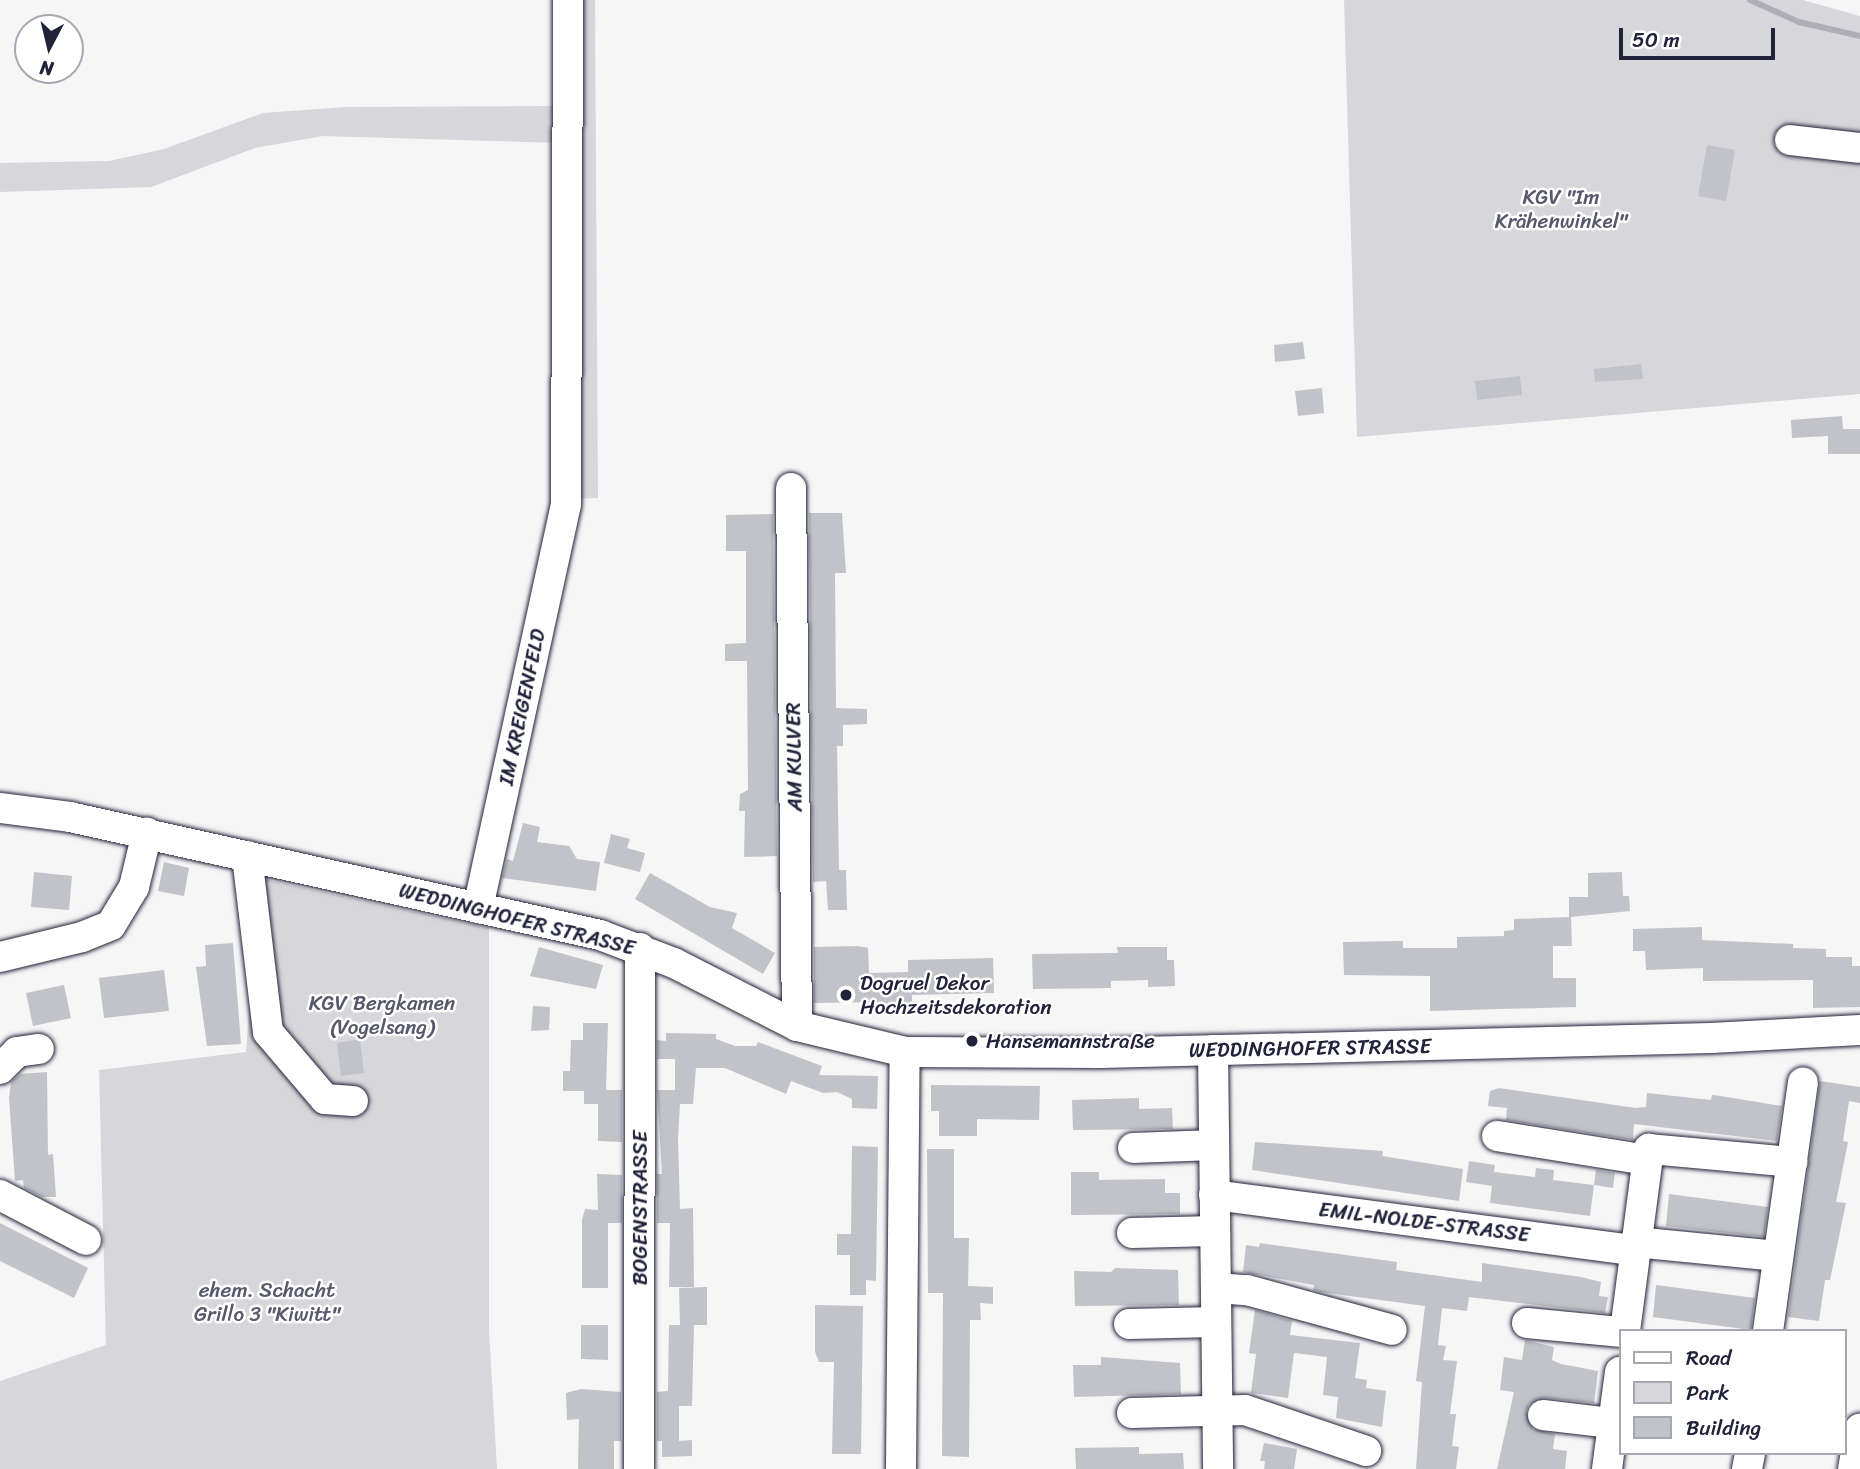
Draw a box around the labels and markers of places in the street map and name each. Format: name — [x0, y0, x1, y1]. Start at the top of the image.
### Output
place label: Dogruel Dekor Hochzeitsdekoration — [860, 970, 1051, 1020]
marker: Dogruel Dekor Hochzeitsdekoration — [838, 987, 854, 1003]
place label: Hansemannstraße — [986, 1028, 1155, 1054]
marker: Hansemannstraße — [964, 1033, 980, 1049]

